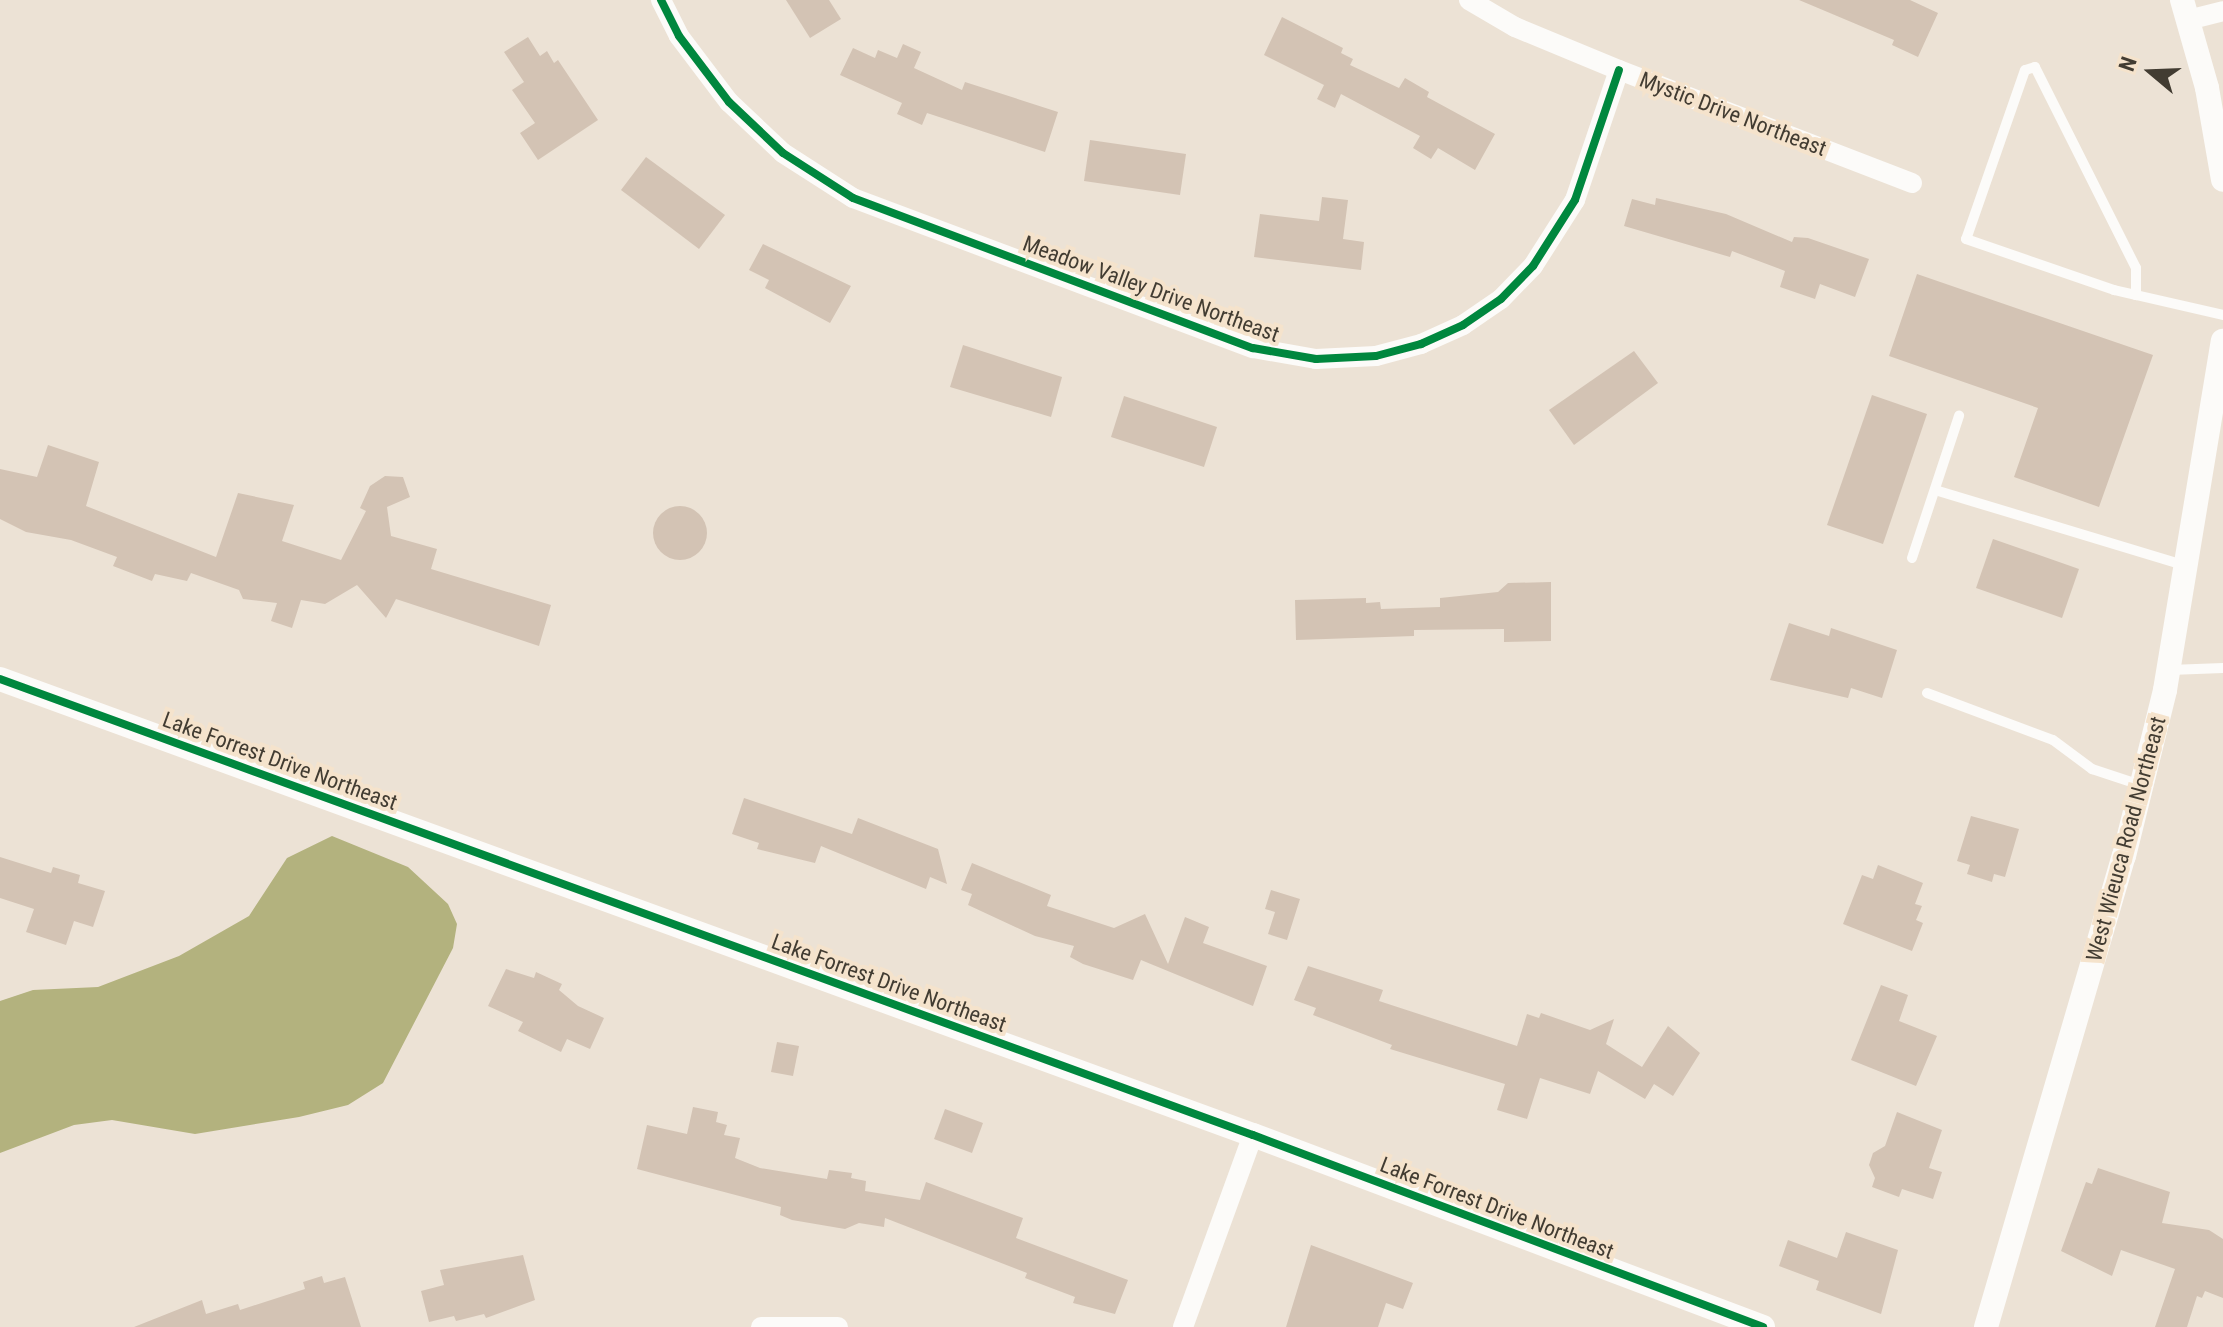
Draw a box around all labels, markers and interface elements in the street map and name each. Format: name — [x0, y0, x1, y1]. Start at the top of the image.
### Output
north arrow — [2111, 32, 2191, 112]
text: N — [2114, 54, 2142, 74]
street label: Mystic Drive Northeast — [1636, 66, 1830, 162]
street label: Meadow Valley Drive Northeast — [1019, 230, 1283, 348]
street label: Lake Forrest Drive Northeast — [159, 706, 401, 816]
street label: West Wieuca Road Northeast — [2081, 714, 2171, 964]
street label: Lake Forrest Drive Northeast — [768, 928, 1010, 1038]
street label: Lake Forrest Drive Northeast — [1377, 1151, 1617, 1265]

